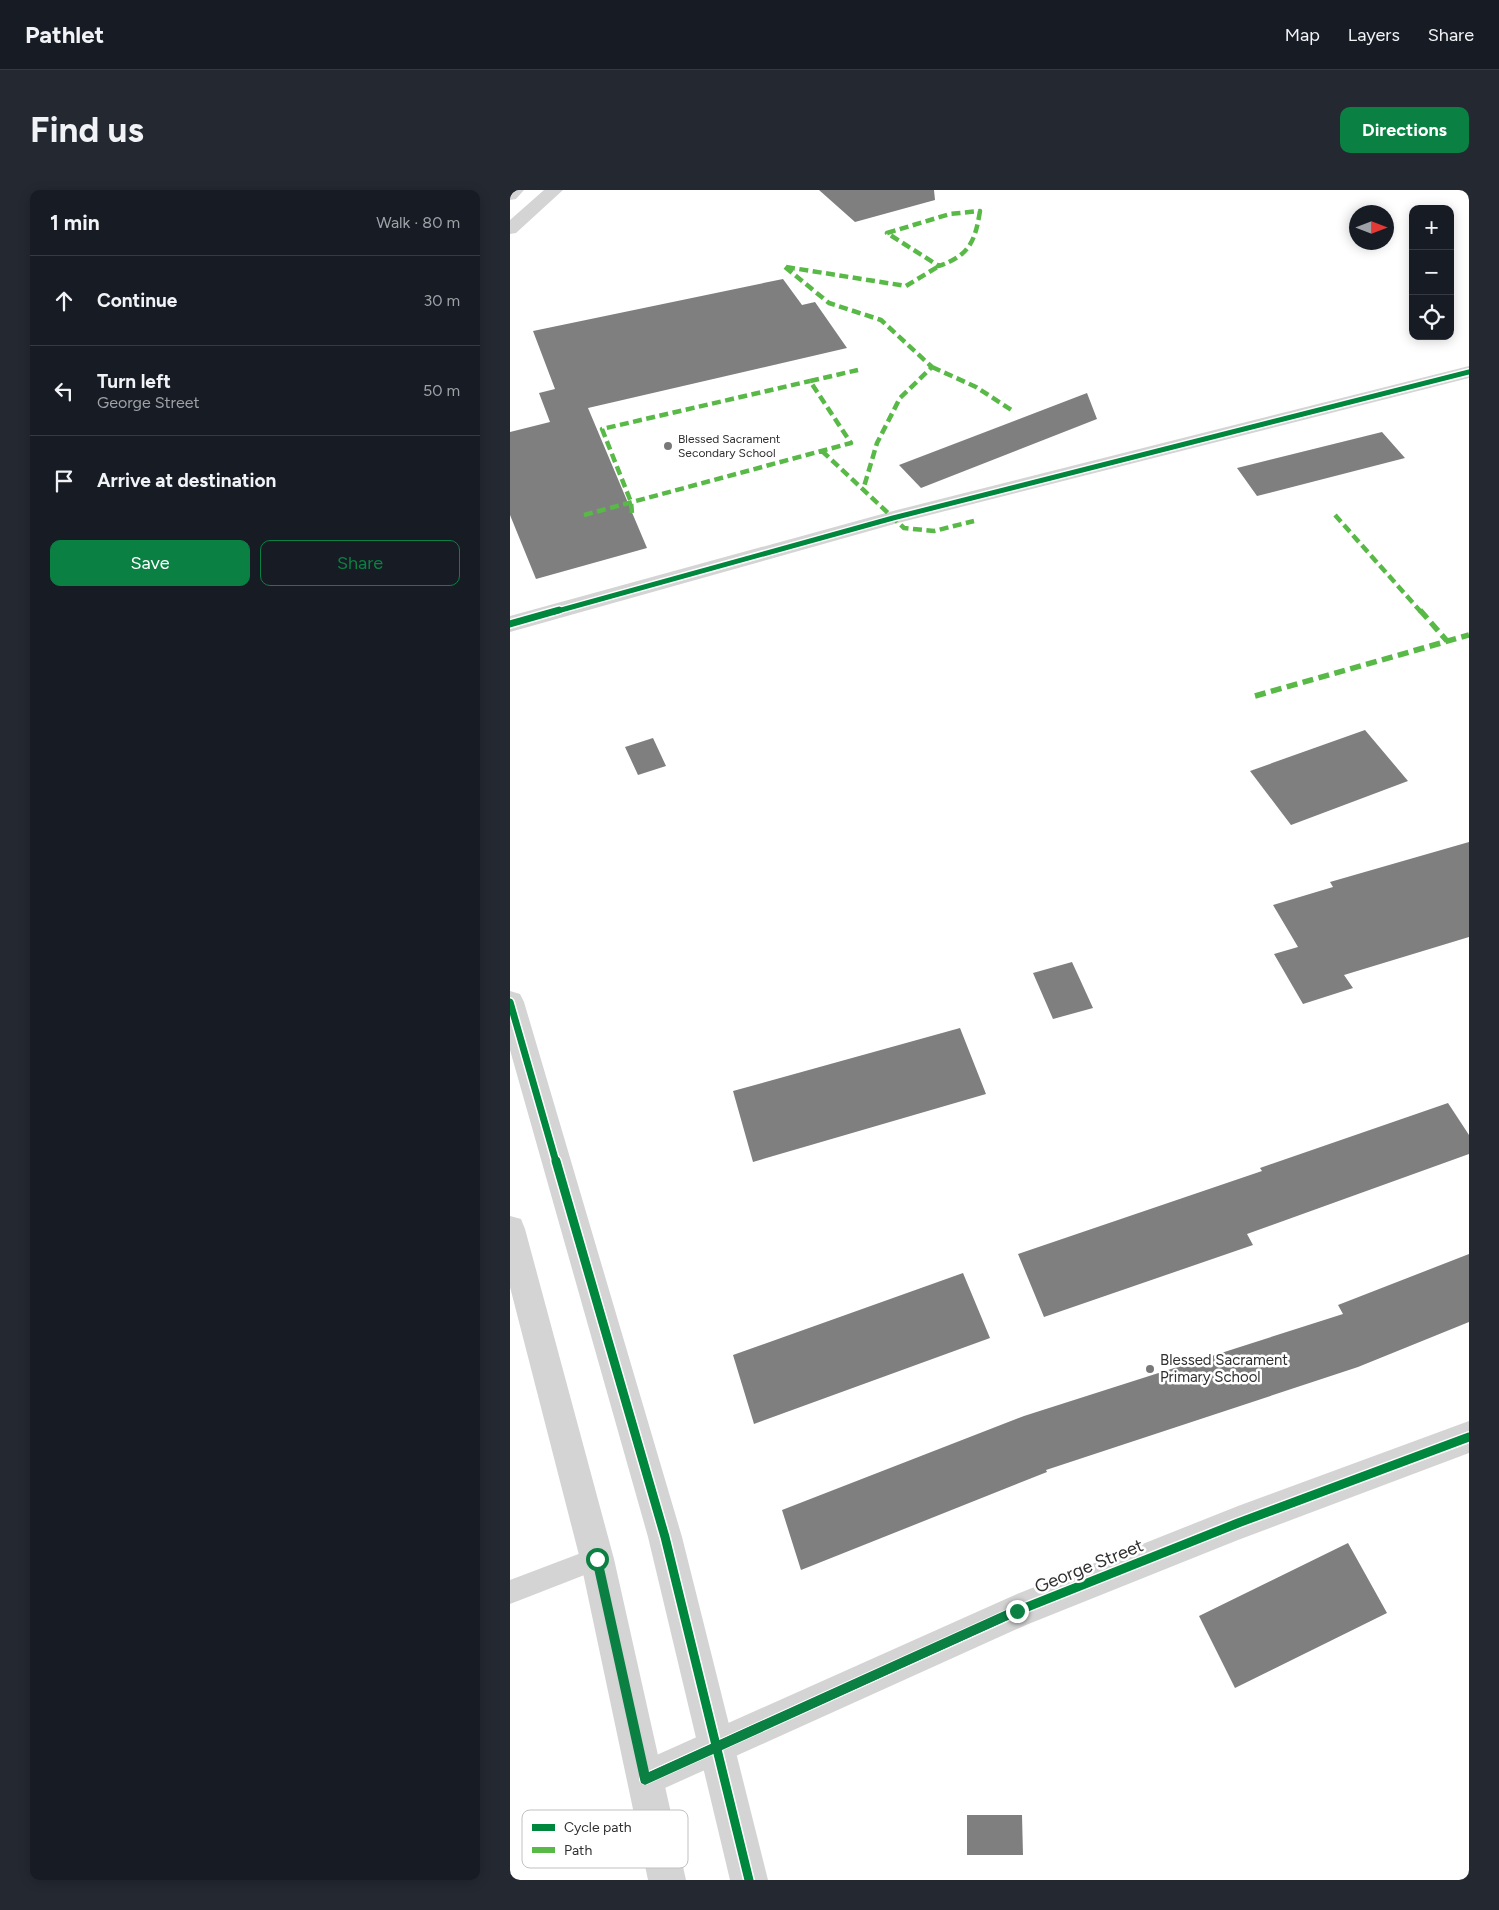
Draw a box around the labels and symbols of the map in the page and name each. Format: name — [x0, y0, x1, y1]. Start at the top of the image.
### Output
north arrow — [1349, 205, 1394, 250]
place label: Blessed Sacrament Secondary School — [678, 432, 781, 460]
marker: Blessed Sacrament Secondary School — [662, 440, 674, 452]
place label: Blessed Sacrament Primary School — [1160, 1351, 1288, 1386]
marker: Blessed Sacrament Primary School — [1144, 1363, 1156, 1375]
street label: George Street — [1031, 1534, 1147, 1598]
route start — [586, 1548, 609, 1571]
route end — [1006, 1600, 1029, 1623]
legend — [522, 1810, 688, 1868]
text: Cycle path — [564, 1819, 632, 1836]
text: Path — [564, 1842, 592, 1859]

